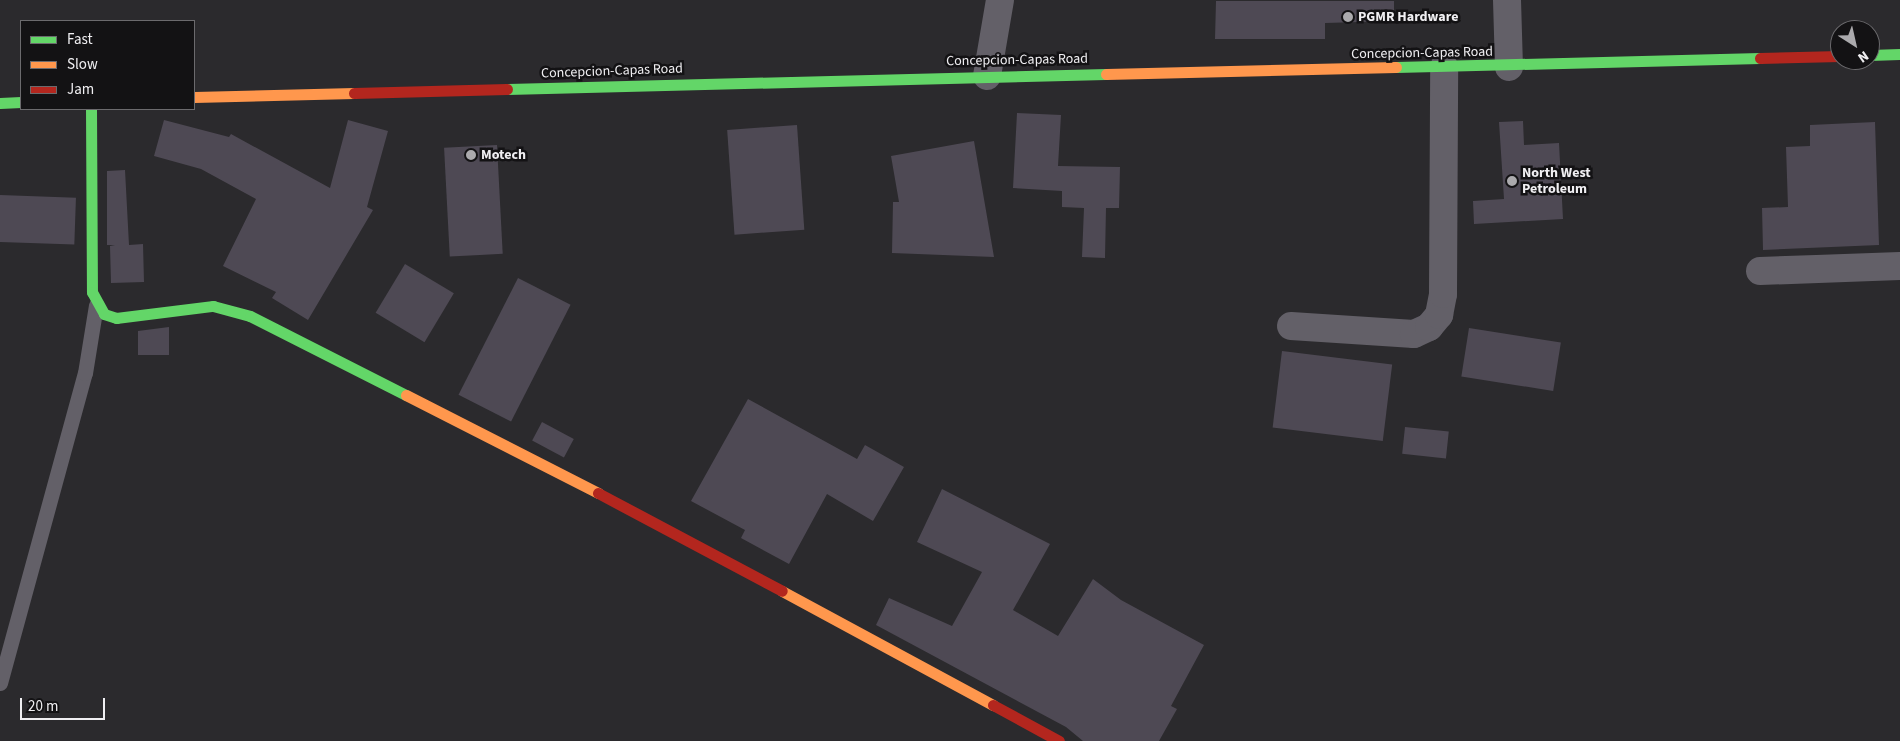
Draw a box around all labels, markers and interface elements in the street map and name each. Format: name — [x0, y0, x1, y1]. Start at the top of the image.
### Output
place label: PGMR Hardware — [1358, 9, 1458, 25]
marker: PGMR Hardware — [1342, 11, 1354, 23]
legend — [20, 20, 195, 110]
north arrow — [1830, 20, 1880, 70]
text: Fast — [67, 29, 93, 50]
street label: Concepcion-Capas Road — [1351, 43, 1493, 63]
text: N — [1853, 46, 1873, 67]
street label: Concepcion-Capas Road — [946, 50, 1088, 70]
text: Slow — [67, 54, 98, 75]
street label: Concepcion-Capas Road — [541, 60, 683, 82]
text: Jam — [67, 79, 94, 100]
place label: Motech — [481, 147, 526, 163]
marker: Motech — [465, 149, 477, 161]
place label: North West Petroleum — [1522, 165, 1591, 198]
marker: North West Petroleum — [1506, 175, 1518, 187]
scale bar — [22, 688, 108, 720]
text: 20 m — [28, 696, 58, 717]

